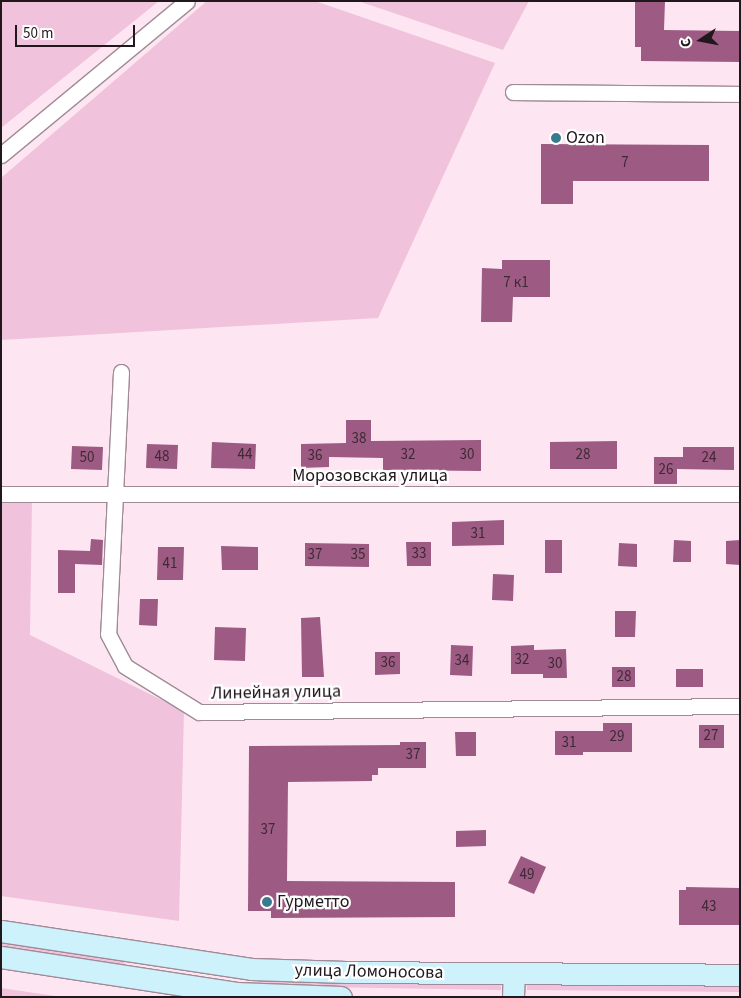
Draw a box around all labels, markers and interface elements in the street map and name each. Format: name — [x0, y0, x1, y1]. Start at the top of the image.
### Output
scale bar — [18, 15, 138, 47]
north arrow — [676, 15, 726, 65]
text: 50 m — [23, 23, 53, 44]
text: С — [676, 37, 697, 49]
place label: Ozon — [566, 127, 605, 149]
marker: Ozon — [550, 132, 562, 144]
house number: 7 — [621, 154, 629, 172]
house number: 7 к1 — [503, 274, 529, 292]
house number: 38 — [352, 430, 366, 448]
house number: 44 — [238, 446, 252, 464]
house number: 32 — [401, 446, 415, 464]
house number: 30 — [460, 446, 474, 464]
house number: 28 — [576, 446, 590, 464]
house number: 36 — [308, 447, 322, 465]
house number: 48 — [155, 448, 169, 466]
house number: 50 — [80, 449, 94, 467]
house number: 24 — [702, 449, 716, 467]
house number: 26 — [659, 461, 673, 479]
street label: Морозовская улица — [292, 465, 448, 487]
house number: 31 — [471, 525, 485, 543]
house number: 33 — [412, 545, 426, 563]
house number: 37 — [308, 546, 322, 564]
house number: 35 — [351, 546, 365, 564]
house number: 41 — [163, 555, 177, 573]
house number: 32 — [515, 651, 529, 669]
house number: 34 — [455, 652, 469, 670]
house number: 36 — [381, 654, 395, 672]
house number: 30 — [548, 655, 562, 673]
house number: 28 — [617, 668, 631, 686]
street label: Линейная улица — [211, 681, 341, 705]
house number: 27 — [704, 727, 718, 745]
house number: 29 — [610, 728, 624, 746]
house number: 31 — [562, 734, 576, 752]
house number: 37 — [406, 746, 420, 764]
house number: 37 — [261, 821, 275, 839]
house number: 49 — [520, 866, 534, 884]
place label: Гурметто — [277, 891, 349, 913]
marker: Гурметто — [261, 896, 273, 908]
house number: 43 — [702, 898, 716, 916]
street label: улица Ломоносова — [294, 960, 444, 984]

